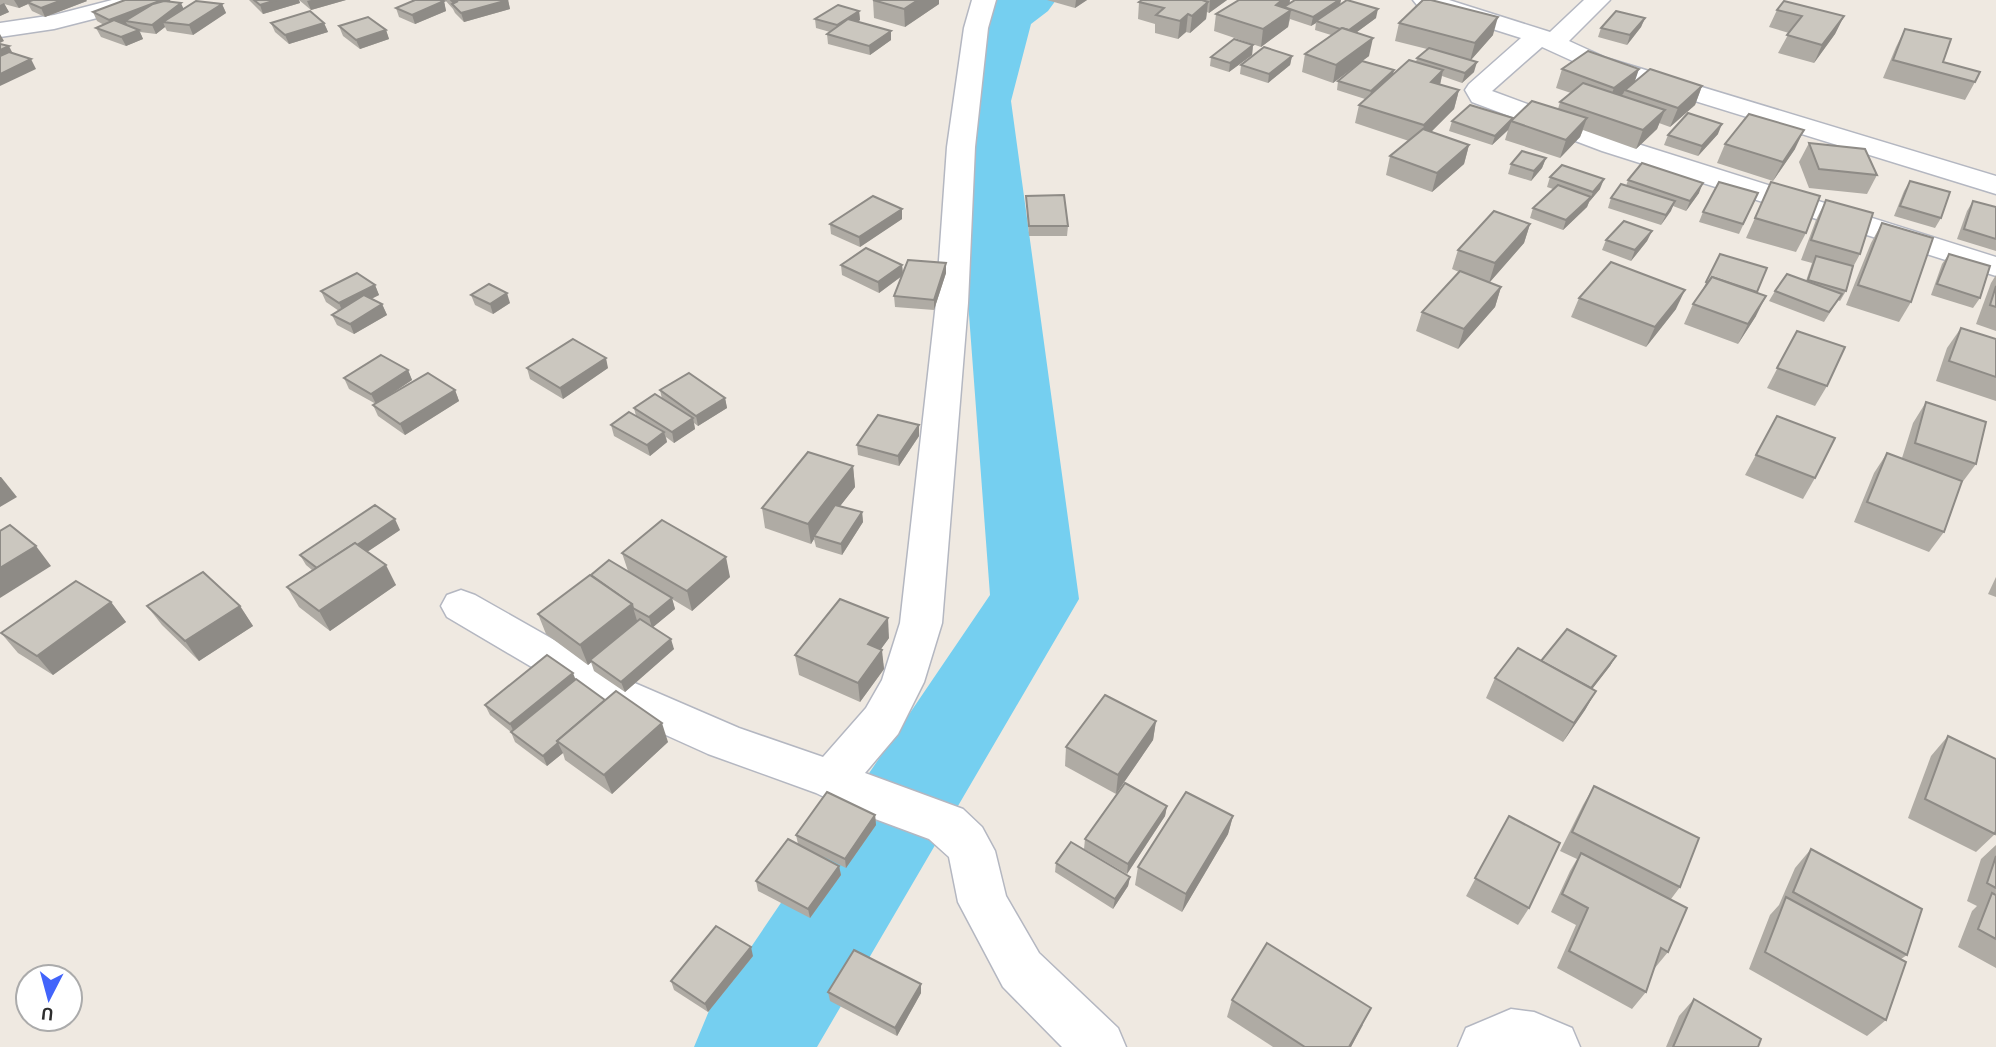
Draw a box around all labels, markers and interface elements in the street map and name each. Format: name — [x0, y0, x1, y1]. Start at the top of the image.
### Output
north arrow — [14, 963, 84, 1033]
text: U — [40, 1003, 54, 1023]

